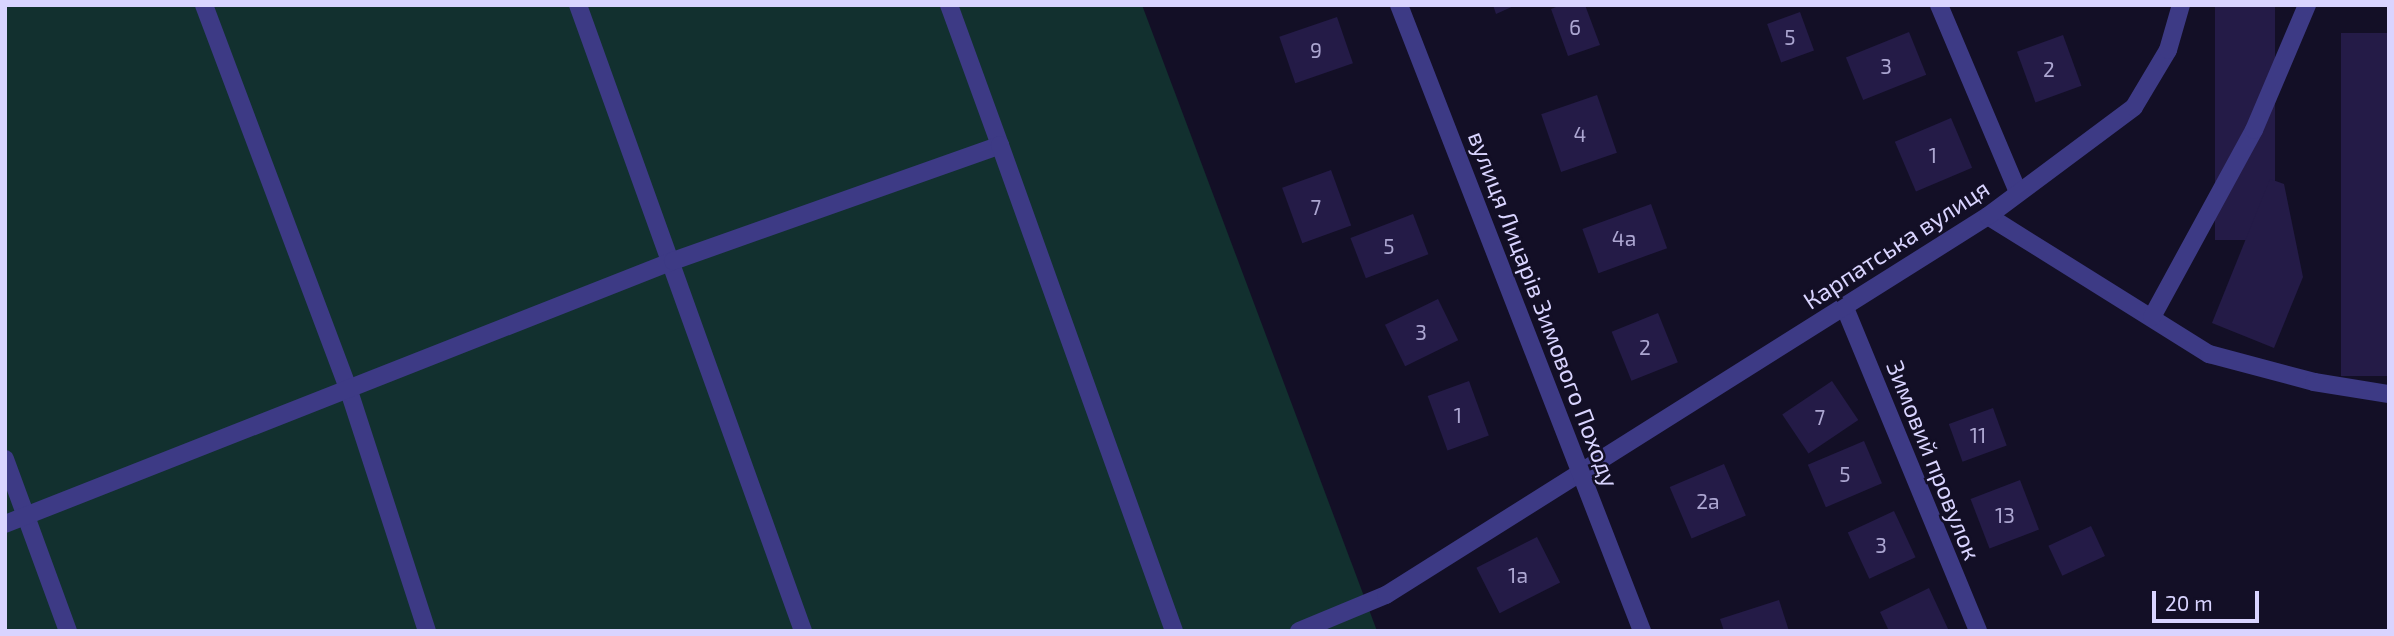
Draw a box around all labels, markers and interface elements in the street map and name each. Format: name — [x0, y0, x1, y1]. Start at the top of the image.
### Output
house number: 6 — [1569, 14, 1581, 40]
house number: 5 — [1784, 24, 1796, 50]
house number: 9 — [1310, 37, 1322, 63]
house number: 3 — [1880, 53, 1892, 79]
house number: 2 — [2043, 56, 2055, 82]
house number: 4 — [1574, 121, 1586, 147]
street label: вулиця Лицарів Зимового Походу — [1463, 127, 1625, 491]
house number: 1 — [1929, 142, 1937, 168]
street label: Карпатська вулиця — [1798, 173, 1994, 315]
house number: 7 — [1311, 194, 1321, 220]
house number: 4а — [1612, 225, 1636, 251]
house number: 5 — [1383, 233, 1395, 259]
house number: 3 — [1415, 319, 1427, 345]
house number: 2 — [1639, 334, 1651, 360]
street label: Зимовий провулок — [1881, 356, 1987, 564]
house number: 1 — [1454, 402, 1462, 428]
house number: 7 — [1815, 404, 1825, 430]
house number: 11 — [1970, 422, 1986, 448]
house number: 5 — [1839, 461, 1851, 487]
house number: 2а — [1696, 488, 1720, 514]
house number: 13 — [1995, 502, 2015, 528]
house number: 3 — [1875, 532, 1887, 558]
house number: 1а — [1508, 562, 1528, 588]
scale bar — [2156, 576, 2263, 620]
text: 20 m — [2165, 590, 2213, 615]

